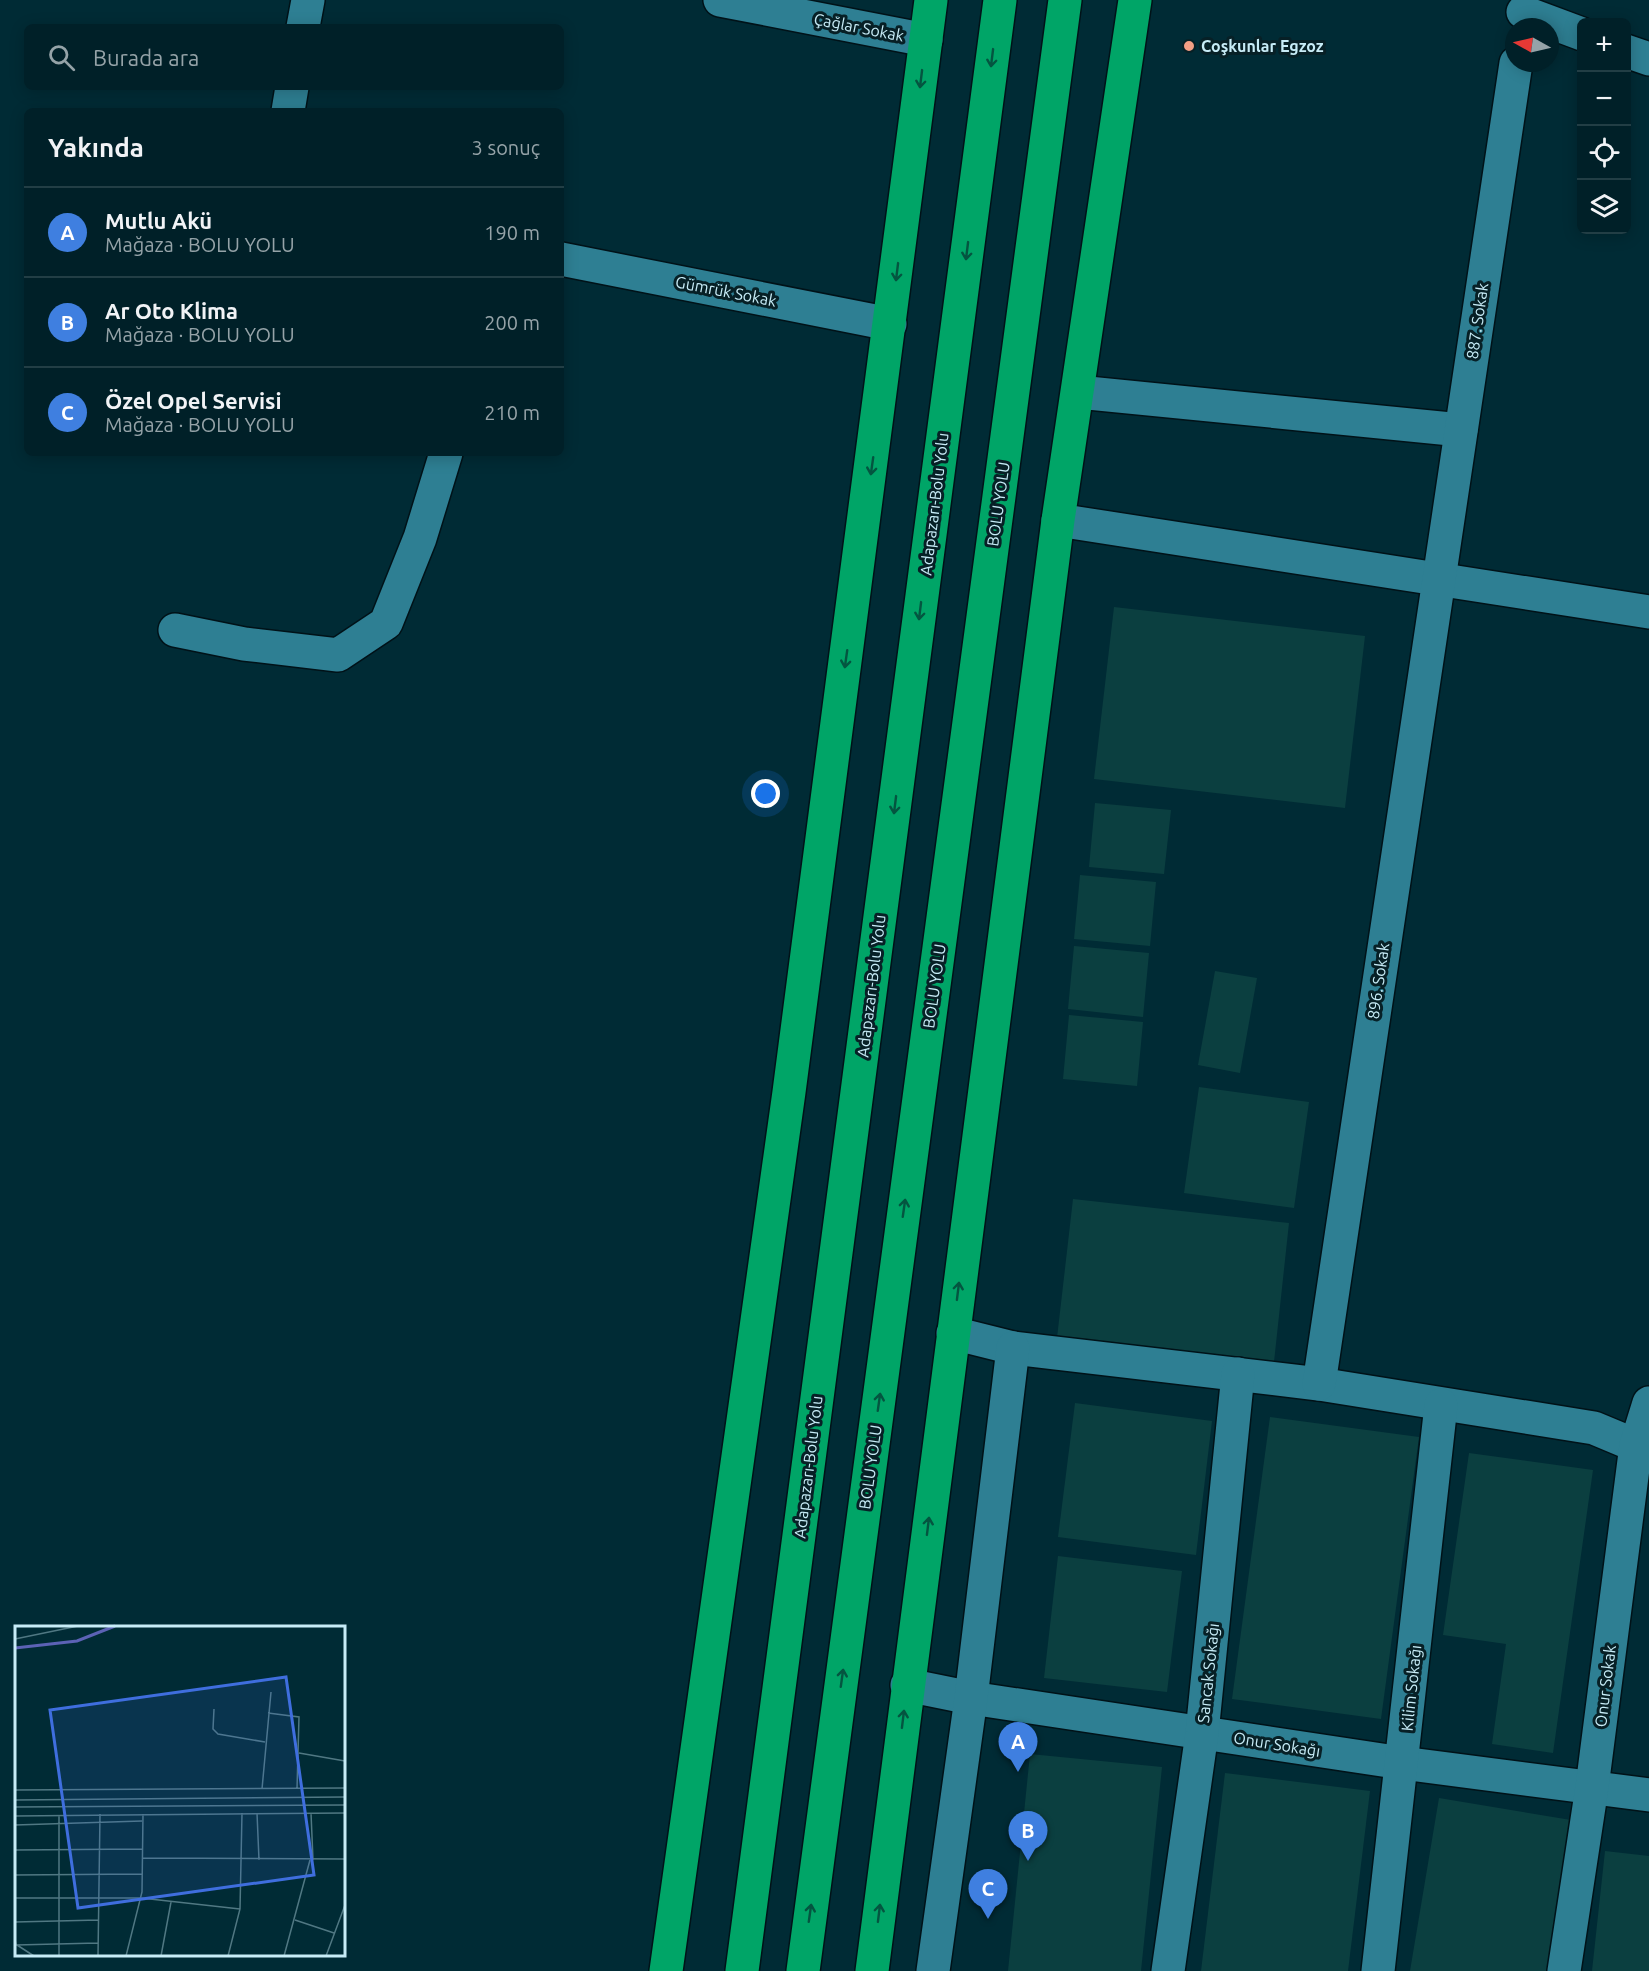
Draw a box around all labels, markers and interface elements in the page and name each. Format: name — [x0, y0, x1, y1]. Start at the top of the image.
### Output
street label: Çağlar Sokak — [812, 9, 906, 45]
north arrow — [1505, 18, 1559, 72]
map controls — [1577, 18, 1631, 234]
button: + — [1577, 18, 1631, 72]
search box — [24, 24, 564, 90]
place label: Coşkunlar Egzoz — [1201, 37, 1324, 56]
marker: Coşkunlar Egzoz — [1182, 39, 1196, 53]
icon: search — [45, 41, 78, 74]
text: Burada ara — [93, 45, 199, 70]
one-way arrow — [987, 48, 998, 67]
one-way arrow — [916, 68, 927, 88]
button: − — [1577, 72, 1631, 126]
button: locate — [1577, 126, 1631, 180]
text: Yakında — [48, 133, 144, 162]
text: 3 sonuç — [472, 136, 540, 159]
button: layers — [1577, 180, 1631, 234]
text: Mutlu Akü — [105, 208, 212, 233]
text: A — [60, 221, 75, 244]
text: 190 m — [484, 221, 540, 244]
text: Mağaza · BOLU YOLU — [105, 233, 295, 256]
one-way arrow — [961, 241, 972, 261]
one-way arrow — [891, 262, 902, 282]
street label: Gümrük Sokak — [674, 272, 778, 310]
street label: 887. Sokak — [1463, 282, 1491, 360]
text: Ar Oto Klima — [105, 298, 238, 323]
text: B — [61, 311, 74, 334]
text: 200 m — [484, 311, 540, 334]
text: Mağaza · BOLU YOLU — [105, 323, 295, 346]
text: Özel Opel Servisi — [105, 388, 282, 413]
text: C — [61, 401, 74, 424]
text: 210 m — [484, 401, 540, 424]
text: Mağaza · BOLU YOLU — [105, 413, 295, 436]
street label: Adapazarı-Bolu Yolu — [916, 432, 952, 576]
one-way arrow — [866, 455, 877, 475]
street label: BOLU YOLU — [983, 460, 1013, 548]
one-way arrow — [914, 601, 925, 621]
one-way arrow — [841, 649, 852, 668]
your location — [751, 779, 780, 808]
one-way arrow — [889, 794, 900, 814]
street label: Adapazarı-Bolu Yolu — [853, 914, 889, 1058]
street label: BOLU YOLU — [919, 942, 949, 1030]
street label: 896. Sokak — [1364, 942, 1392, 1020]
one-way arrow — [899, 1199, 910, 1219]
one-way arrow — [953, 1282, 964, 1301]
one-way arrow — [873, 1392, 884, 1412]
street label: Adapazarı-Bolu Yolu — [790, 1395, 826, 1539]
street label: BOLU YOLU — [855, 1423, 885, 1511]
one-way arrow — [922, 1517, 933, 1536]
street label: Sancak Sokağı — [1194, 1622, 1222, 1724]
inset map — [15, 1626, 345, 1956]
street label: Kilim Sokağı — [1398, 1644, 1424, 1732]
street label: Onur Sokak — [1591, 1644, 1619, 1728]
one-way arrow — [836, 1669, 847, 1688]
one-way arrow — [898, 1710, 909, 1730]
pin: A — [998, 1722, 1038, 1772]
street label: Onur Sokağı — [1232, 1728, 1322, 1760]
pin: B — [1008, 1812, 1048, 1861]
pin: C — [968, 1870, 1008, 1919]
one-way arrow — [805, 1904, 816, 1923]
one-way arrow — [874, 1904, 885, 1923]

